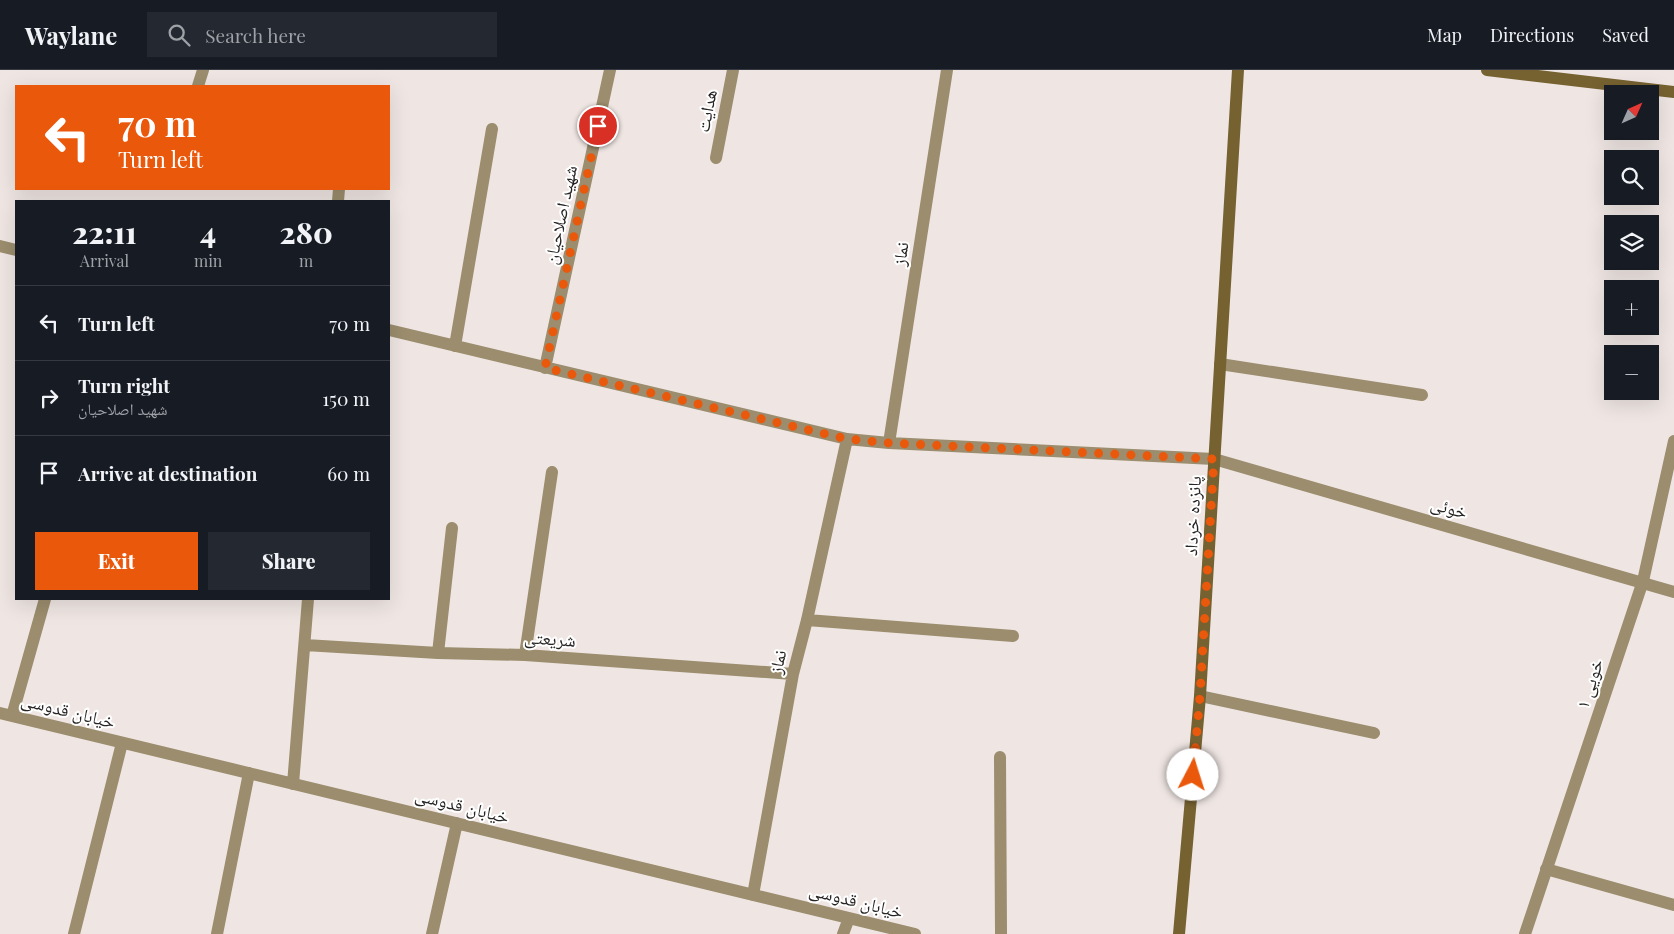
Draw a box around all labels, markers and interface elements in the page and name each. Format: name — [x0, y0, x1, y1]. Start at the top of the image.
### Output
search box — [147, 12, 497, 57]
text: Waylane — [25, 19, 117, 51]
icon: search — [165, 21, 193, 49]
text: Search here — [205, 22, 306, 48]
text: Map — [1427, 23, 1462, 47]
text: Directions — [1490, 23, 1574, 47]
text: Saved — [1602, 23, 1649, 47]
north arrow — [1604, 85, 1659, 140]
map controls — [1604, 85, 1659, 400]
street label: هدایت — [690, 87, 722, 134]
text: 70 m — [118, 99, 196, 146]
icon: left — [35, 105, 100, 170]
pin — [577, 105, 619, 147]
icon: arrive — [584, 112, 612, 140]
text: Turn left — [118, 144, 203, 174]
button: search — [1604, 150, 1659, 205]
street label: شهید اصلاحیان — [538, 163, 582, 267]
text: 22:11 — [72, 212, 137, 252]
text: 4 — [200, 212, 216, 252]
text: 280 — [280, 212, 333, 252]
button: layers — [1604, 215, 1659, 270]
street label: نماز — [886, 240, 914, 269]
text: Arrival — [80, 250, 129, 271]
text: min — [194, 250, 222, 271]
text: m — [299, 250, 313, 271]
button: + — [1604, 280, 1659, 335]
icon: left — [35, 309, 63, 337]
text: Turn left — [78, 310, 155, 336]
text: 70 m — [329, 310, 370, 336]
button: − — [1604, 345, 1659, 400]
text: Turn right — [78, 372, 170, 398]
icon: right — [35, 384, 63, 412]
text: 150 m — [322, 385, 370, 411]
text: شهید اصلاحیان — [78, 398, 167, 419]
icon: arrive — [35, 459, 63, 487]
text: Arrive at destination — [78, 460, 258, 486]
text: 60 m — [327, 460, 370, 486]
street label: پانزده خرداد — [1178, 475, 1206, 557]
street label: خوئی — [1428, 490, 1470, 524]
button: Exit — [35, 532, 198, 590]
button: Share — [208, 532, 370, 590]
street label: شریعتی — [523, 624, 577, 652]
street label: نماز — [762, 647, 791, 677]
street label: خویی ۱ — [1570, 656, 1608, 712]
street label: خیابان قدوسی — [19, 687, 118, 733]
position arrow — [1166, 748, 1218, 800]
street label: خیابان قدوسی — [413, 782, 512, 828]
street label: خیابان قدوسی — [807, 877, 906, 923]

